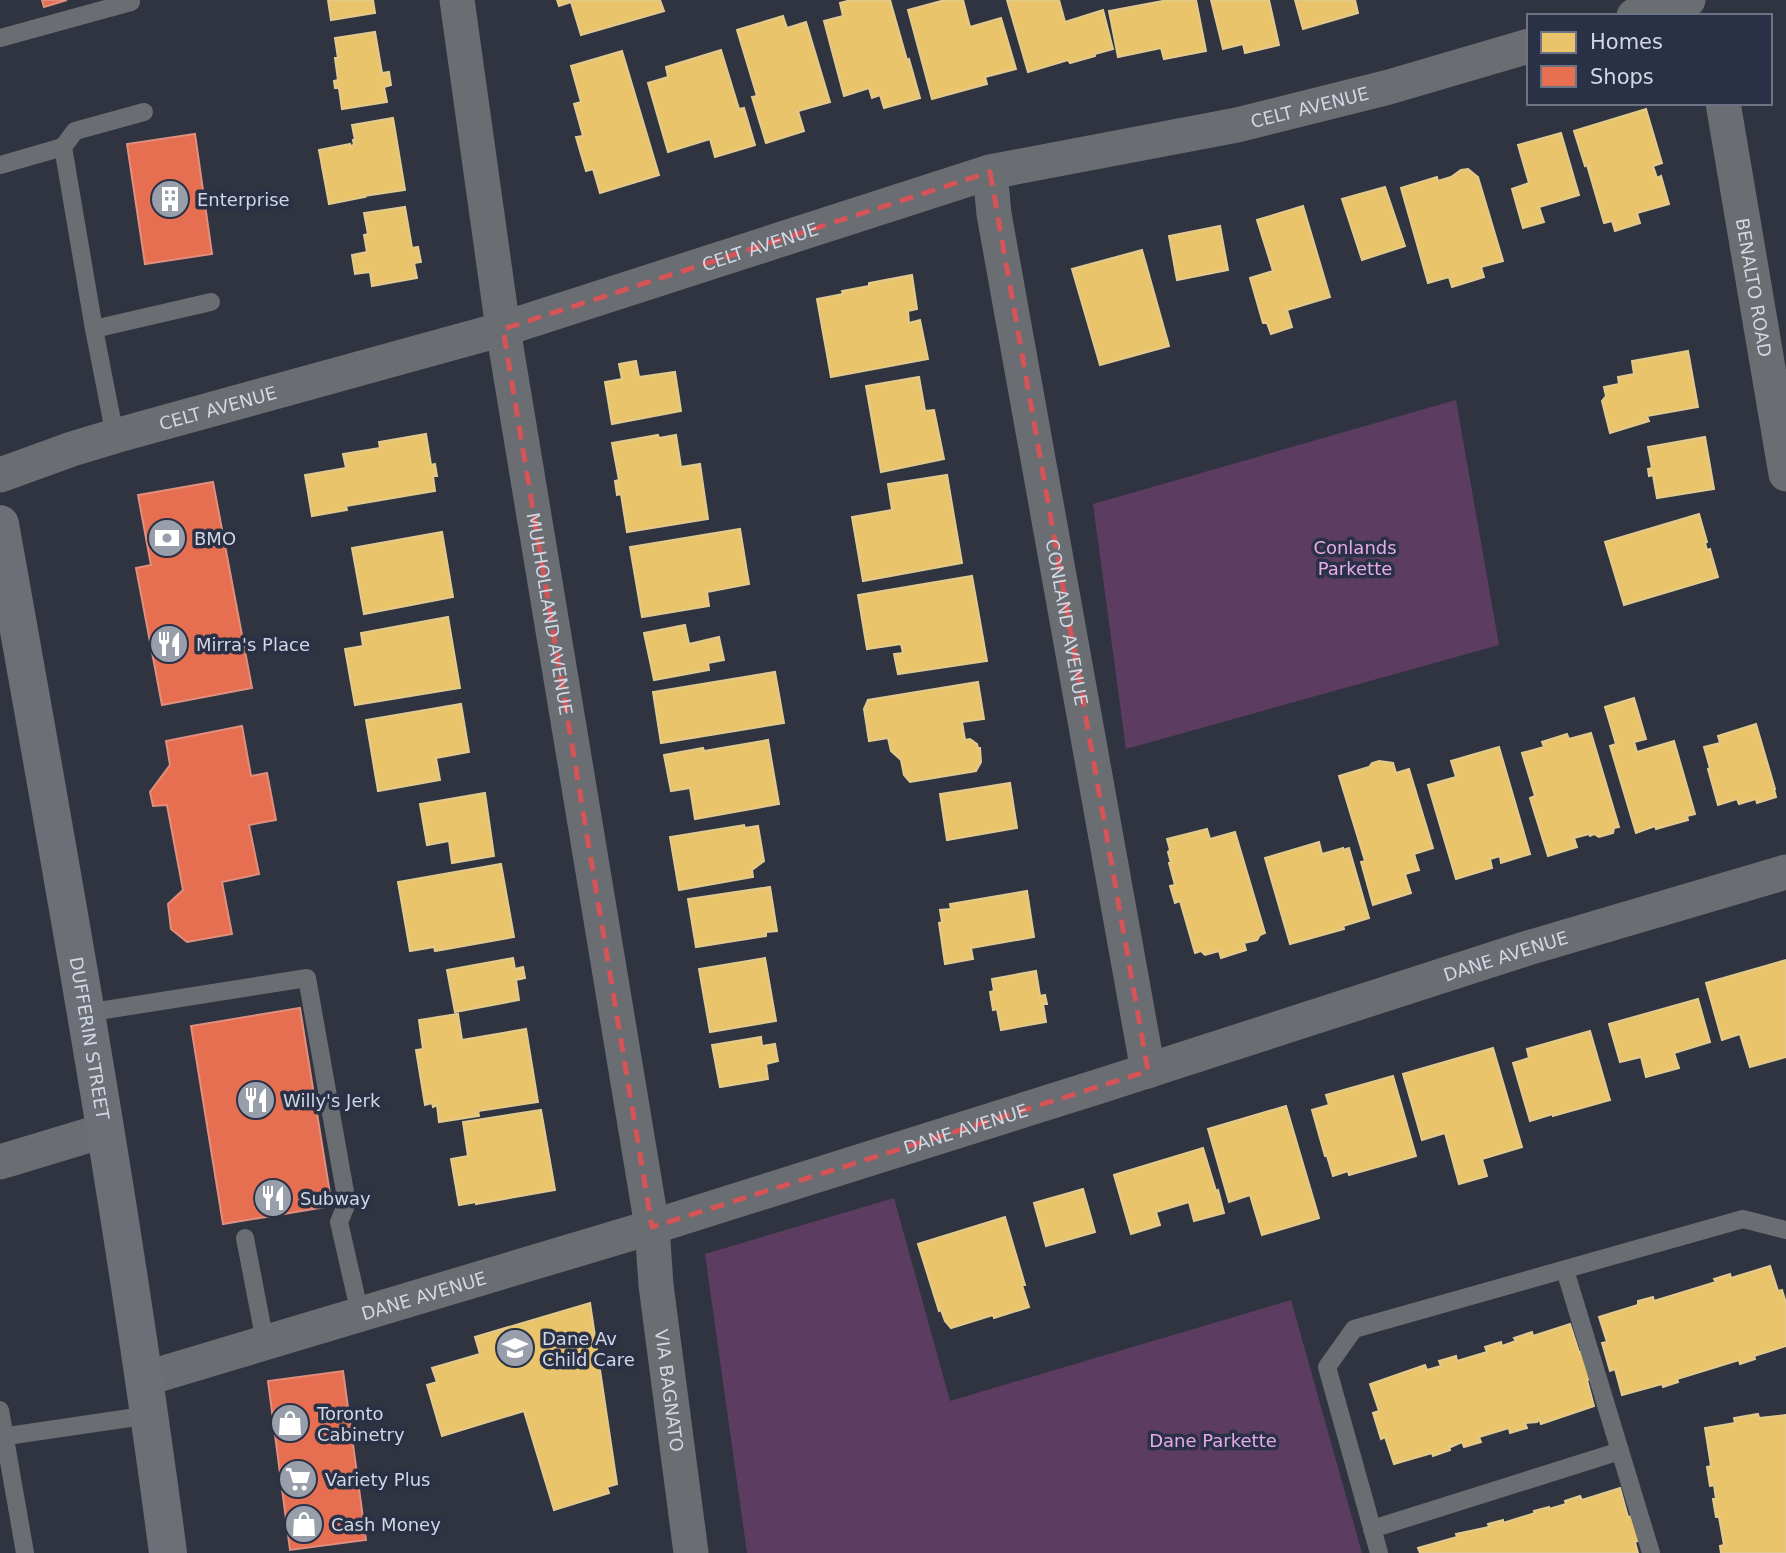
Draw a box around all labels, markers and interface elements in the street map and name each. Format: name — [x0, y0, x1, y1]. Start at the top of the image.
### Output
legend — [1527, 14, 1772, 105]
text: Homes — [1590, 30, 1663, 54]
text: Shops — [1590, 65, 1654, 89]
street label: CELT AVENUE — [1248, 82, 1371, 132]
building icon: Enterprise — [149, 178, 191, 220]
place label: Enterprise — [197, 189, 290, 210]
street label: BENALTO ROAD — [1732, 216, 1776, 358]
street label: CELT AVENUE — [699, 218, 821, 275]
street label: CELT AVENUE — [157, 381, 279, 434]
street label: MULHOLLAND AVENUE — [523, 511, 577, 717]
bank icon: BMO — [146, 517, 188, 559]
place label: BMO — [194, 528, 236, 549]
street label: CONLAND AVENUE — [1042, 537, 1093, 707]
park label: Conlands Parkette — [1313, 537, 1397, 579]
restaurant icon: Mirra's Place — [148, 623, 190, 665]
place label: Mirra's Place — [196, 634, 310, 655]
street label: DANE AVENUE — [1441, 926, 1570, 985]
street label: DUFFERIN STREET — [66, 955, 114, 1122]
restaurant icon: Willy's Jerk — [235, 1079, 277, 1121]
place label: Willy's Jerk — [283, 1090, 381, 1111]
street label: DANE AVENUE — [901, 1099, 1030, 1158]
restaurant icon: Subway — [252, 1177, 294, 1219]
place label: Subway — [300, 1188, 371, 1209]
street label: DANE AVENUE — [359, 1267, 489, 1324]
school or university icon: Dane Av Child Care — [494, 1327, 536, 1369]
place label: Dane Av Child Care — [542, 1328, 635, 1370]
street label: VIA BAGNATO — [651, 1328, 688, 1453]
shop icon: Toronto Cabinetry — [269, 1402, 311, 1444]
place label: Toronto Cabinetry — [316, 1403, 405, 1445]
park label: Dane Parkette — [1149, 1430, 1277, 1451]
supermarket icon: Variety Plus — [277, 1458, 319, 1500]
place label: Variety Plus — [325, 1469, 431, 1490]
shop icon: Cash Money — [283, 1503, 325, 1545]
place label: Cash Money — [331, 1514, 441, 1535]

